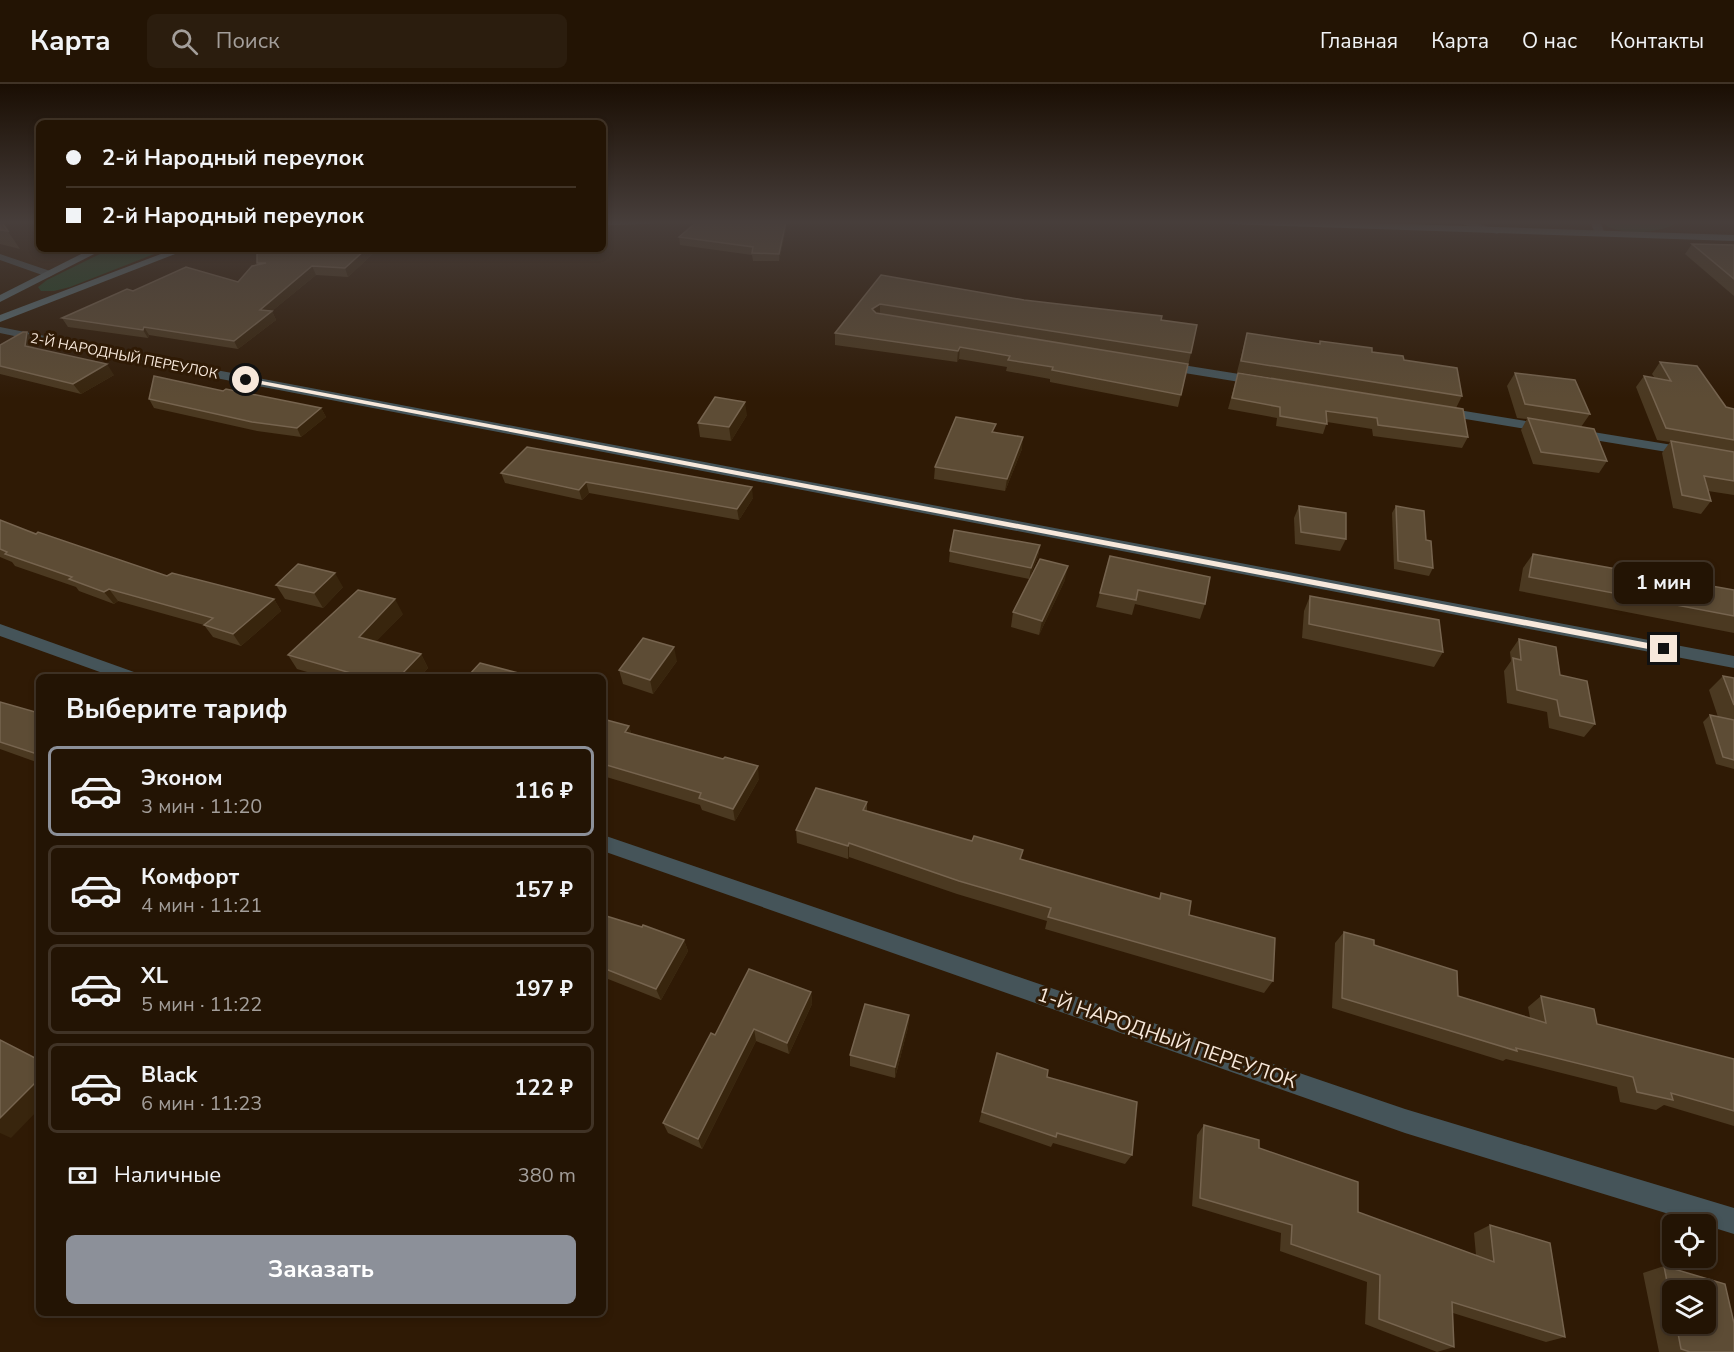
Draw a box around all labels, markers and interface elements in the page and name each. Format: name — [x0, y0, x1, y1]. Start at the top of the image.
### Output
search box — [147, 14, 567, 68]
text: Карта — [30, 22, 111, 60]
icon: search — [168, 25, 201, 58]
text: Поиск — [216, 26, 280, 56]
text: Главная — [1320, 27, 1398, 55]
text: Карта — [1431, 27, 1489, 55]
text: О нас — [1522, 27, 1577, 55]
text: Контакты — [1610, 27, 1704, 55]
text: 2-й Народный переулок — [102, 143, 364, 173]
text: 2-й Народный переулок — [102, 201, 364, 231]
street label: 2-Й НАРОДНЫЙ ПЕРЕУЛОК — [29, 328, 219, 384]
route start — [232, 366, 259, 393]
callout: 1 мин — [1614, 562, 1714, 604]
text: 1 мин — [1636, 569, 1691, 596]
route end — [1650, 635, 1677, 662]
text: Выберите тариф — [66, 691, 288, 728]
text: Эконом — [141, 763, 223, 793]
icon: car — [69, 764, 123, 818]
text: 116 ₽ — [514, 776, 573, 806]
text: 3 мин · 11:20 — [141, 793, 262, 820]
text: Комфорт — [141, 862, 239, 892]
icon: car — [69, 863, 123, 917]
text: 157 ₽ — [514, 875, 573, 905]
text: 4 мин · 11:21 — [141, 892, 262, 919]
text: XL — [141, 961, 168, 991]
icon: car — [69, 962, 123, 1016]
text: 197 ₽ — [514, 974, 573, 1004]
street label: 1-Й НАРОДНЫЙ ПЕРЕУЛОК — [1034, 981, 1300, 1095]
text: 5 мин · 11:22 — [141, 991, 262, 1018]
text: Black — [141, 1060, 197, 1090]
icon: car — [69, 1061, 123, 1115]
text: 122 ₽ — [514, 1073, 573, 1103]
text: 6 мин · 11:23 — [141, 1090, 262, 1117]
icon: cash — [66, 1159, 99, 1192]
text: Наличные — [114, 1160, 221, 1190]
text: 380 m — [518, 1162, 576, 1189]
map controls — [1662, 1214, 1716, 1334]
button: locate — [1662, 1214, 1716, 1268]
button: Заказать — [66, 1235, 576, 1304]
button: layers — [1662, 1280, 1716, 1334]

